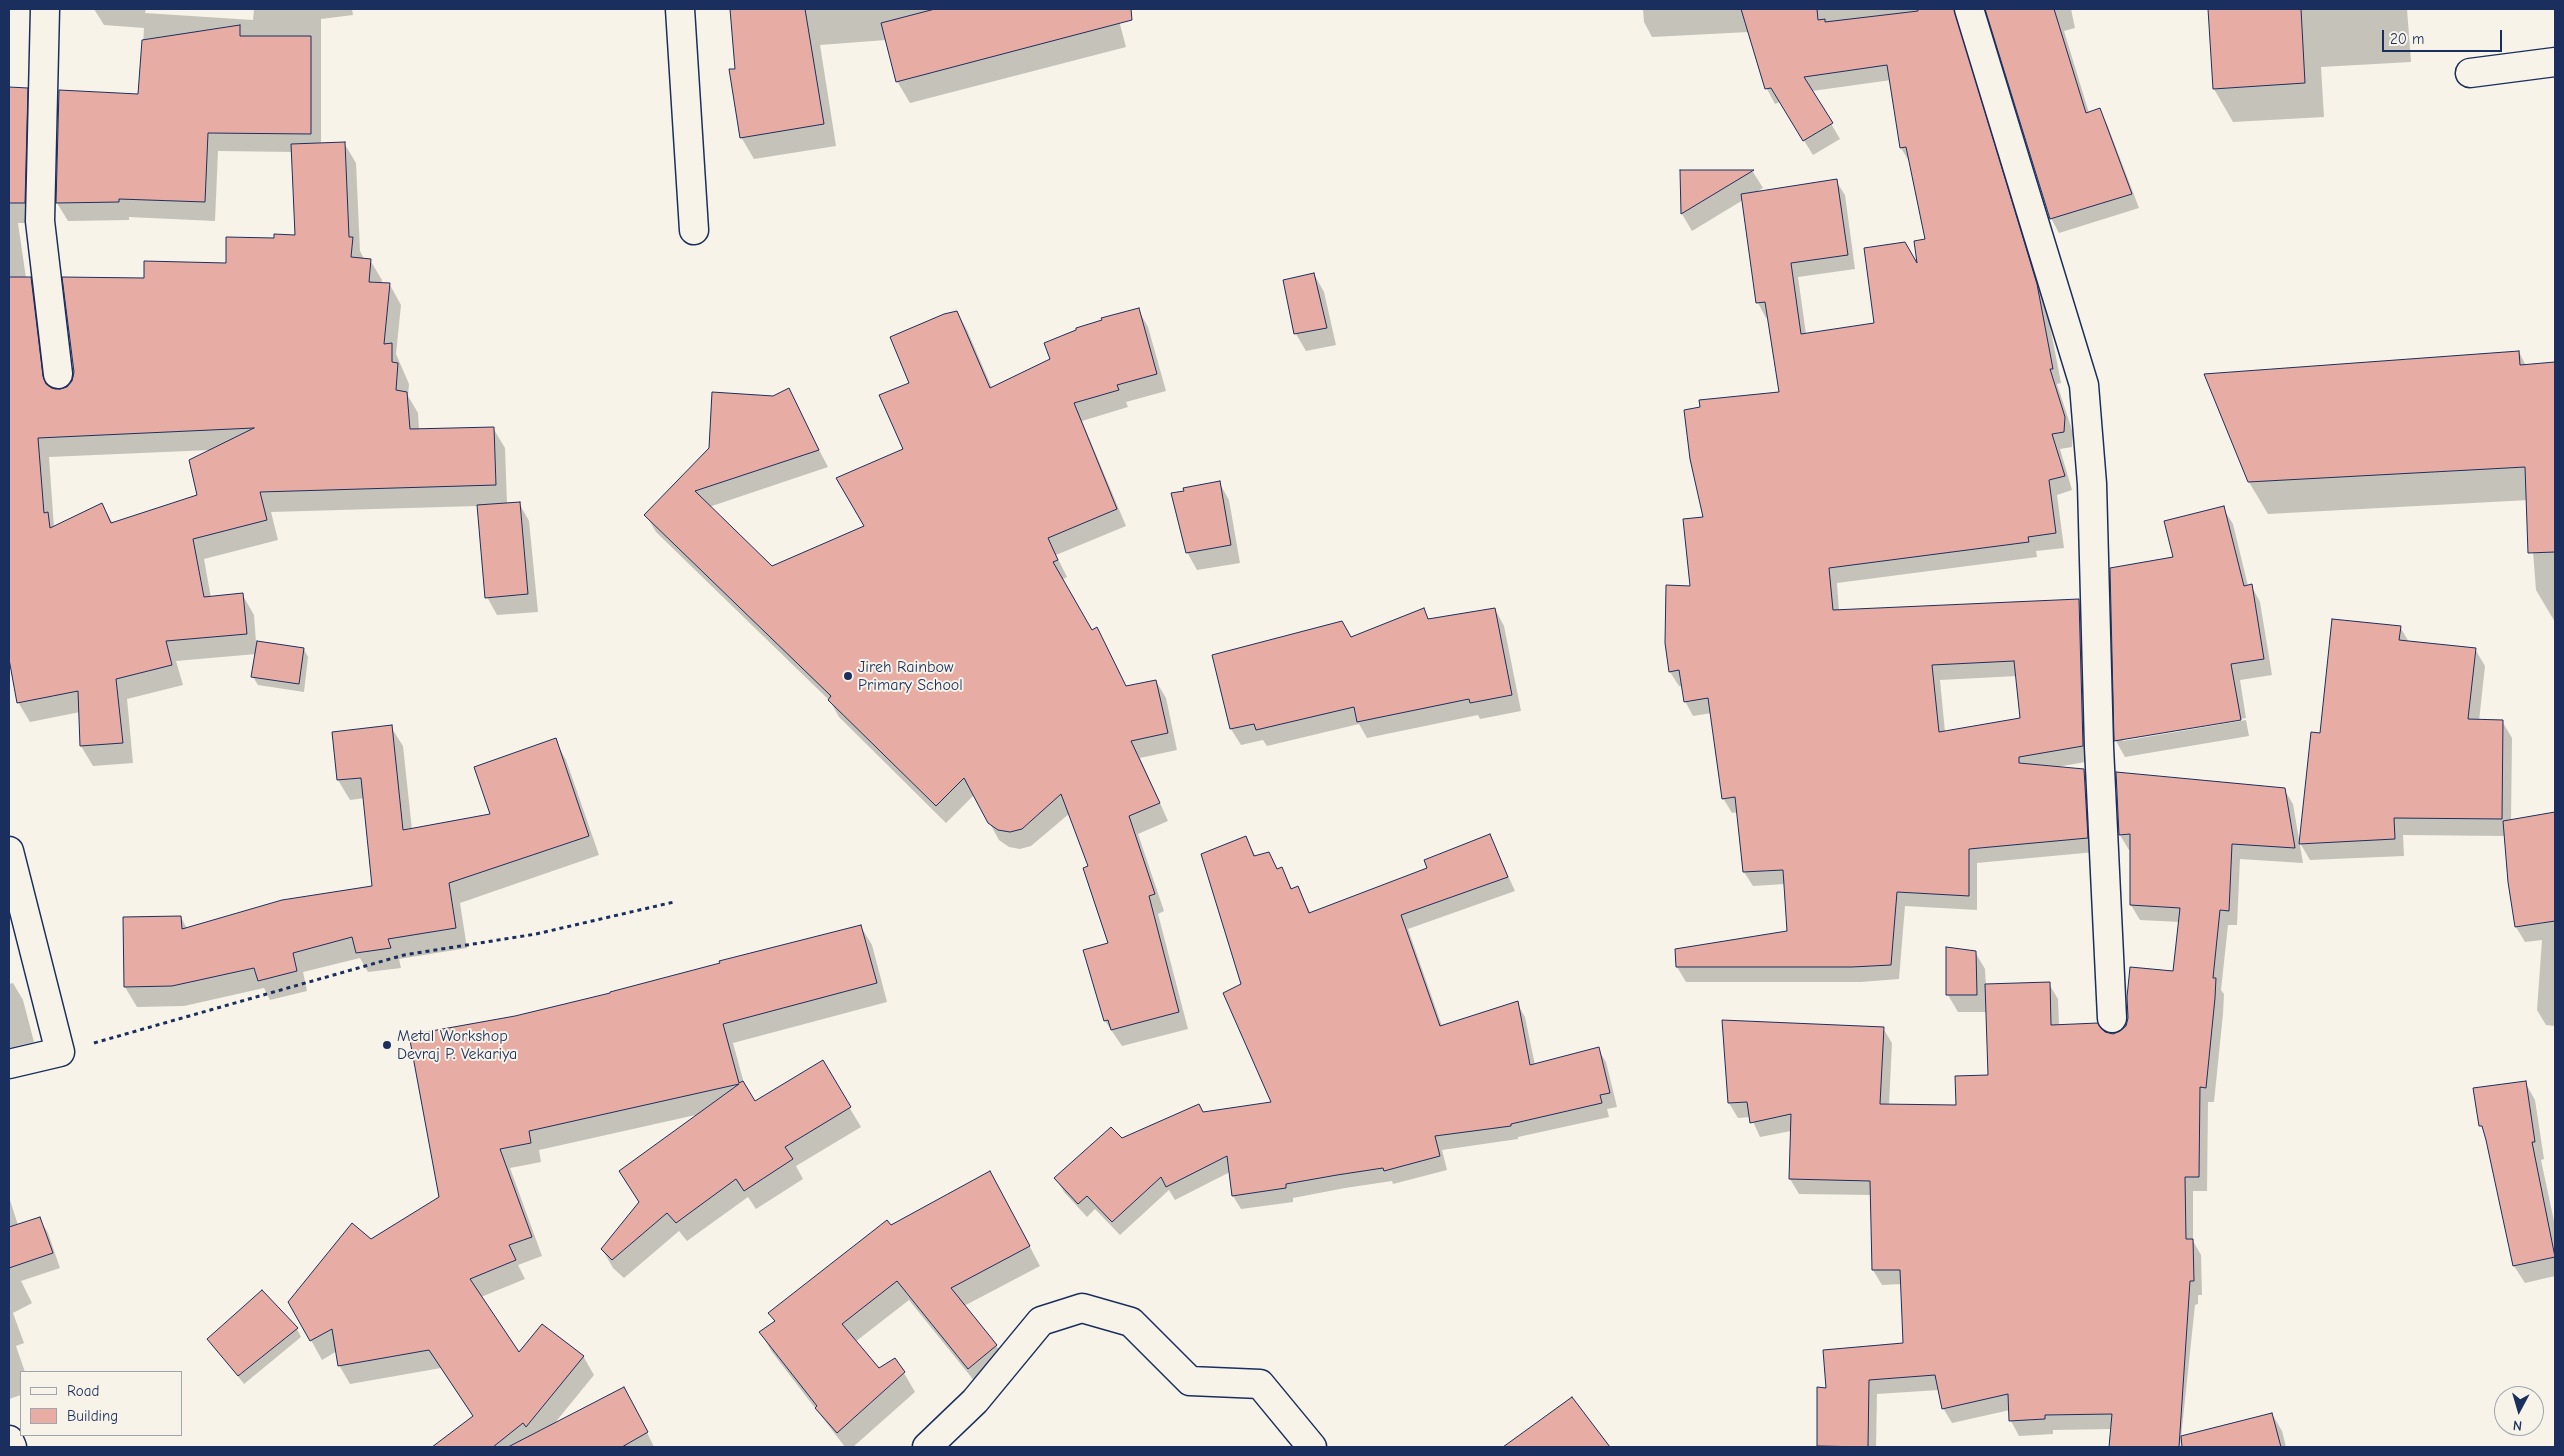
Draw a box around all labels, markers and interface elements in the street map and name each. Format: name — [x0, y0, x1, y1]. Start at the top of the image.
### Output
scale bar — [2384, 20, 2504, 52]
text: 20 m — [2390, 30, 2424, 48]
place label: Jireh Rainbow Primary School — [858, 657, 963, 695]
marker: Jireh Rainbow Primary School — [842, 670, 854, 682]
place label: Metal Workshop Devraj P. Vekariya — [397, 1026, 517, 1064]
marker: Metal Workshop Devraj P. Vekariya — [381, 1039, 393, 1051]
legend — [20, 1371, 182, 1436]
text: Road — [67, 1382, 99, 1400]
north arrow — [2494, 1386, 2544, 1436]
text: Building — [67, 1407, 118, 1425]
text: N — [2512, 1416, 2523, 1434]

